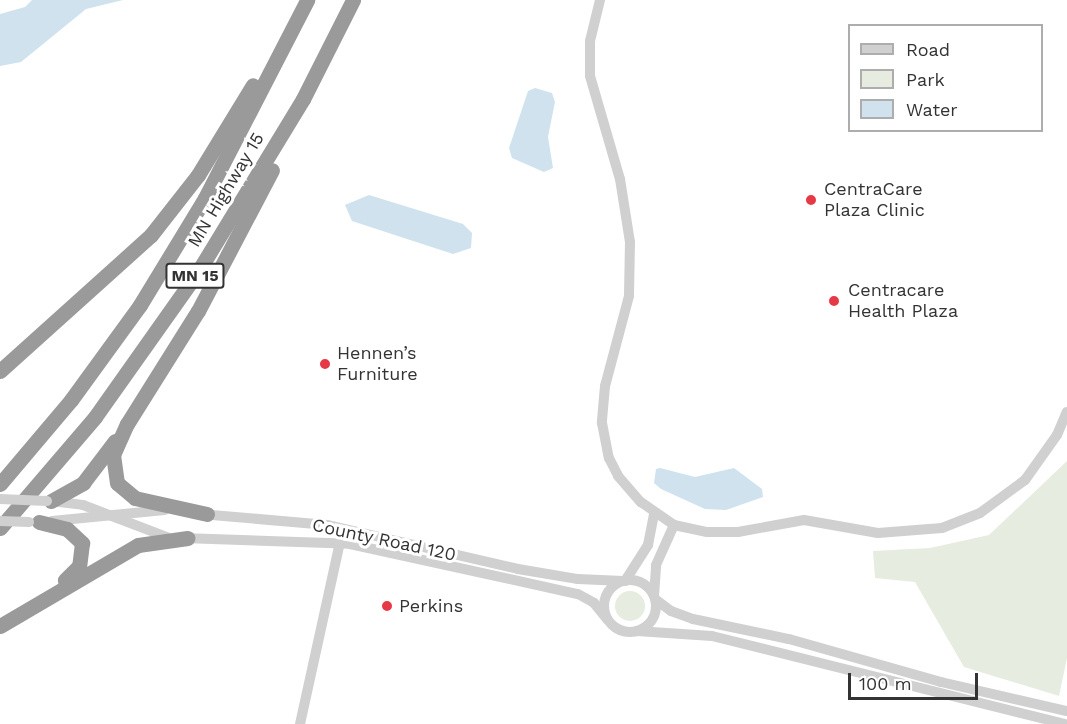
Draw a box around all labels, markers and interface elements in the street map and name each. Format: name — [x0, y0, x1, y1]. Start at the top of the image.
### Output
legend — [848, 24, 1043, 132]
text: Road — [906, 39, 950, 60]
text: Park — [906, 69, 945, 90]
text: Water — [906, 99, 958, 120]
street label: MN Highway 15 — [183, 128, 269, 252]
place label: CentraCare Plaza Clinic — [824, 179, 925, 222]
marker: CentraCare Plaza Clinic — [802, 191, 820, 209]
road number: MN 15 — [165, 263, 225, 289]
place label: Centracare Health Plaza — [848, 280, 958, 322]
marker: Centracare Health Plaza — [825, 292, 843, 310]
place label: Hennen’s Furniture — [337, 343, 418, 386]
marker: Hennen’s Furniture — [318, 357, 332, 371]
street label: County Road 120 — [310, 514, 458, 566]
place label: Perkins — [399, 595, 463, 617]
marker: Perkins — [380, 599, 394, 613]
scale bar — [851, 661, 982, 699]
text: 100 m — [859, 673, 912, 694]

